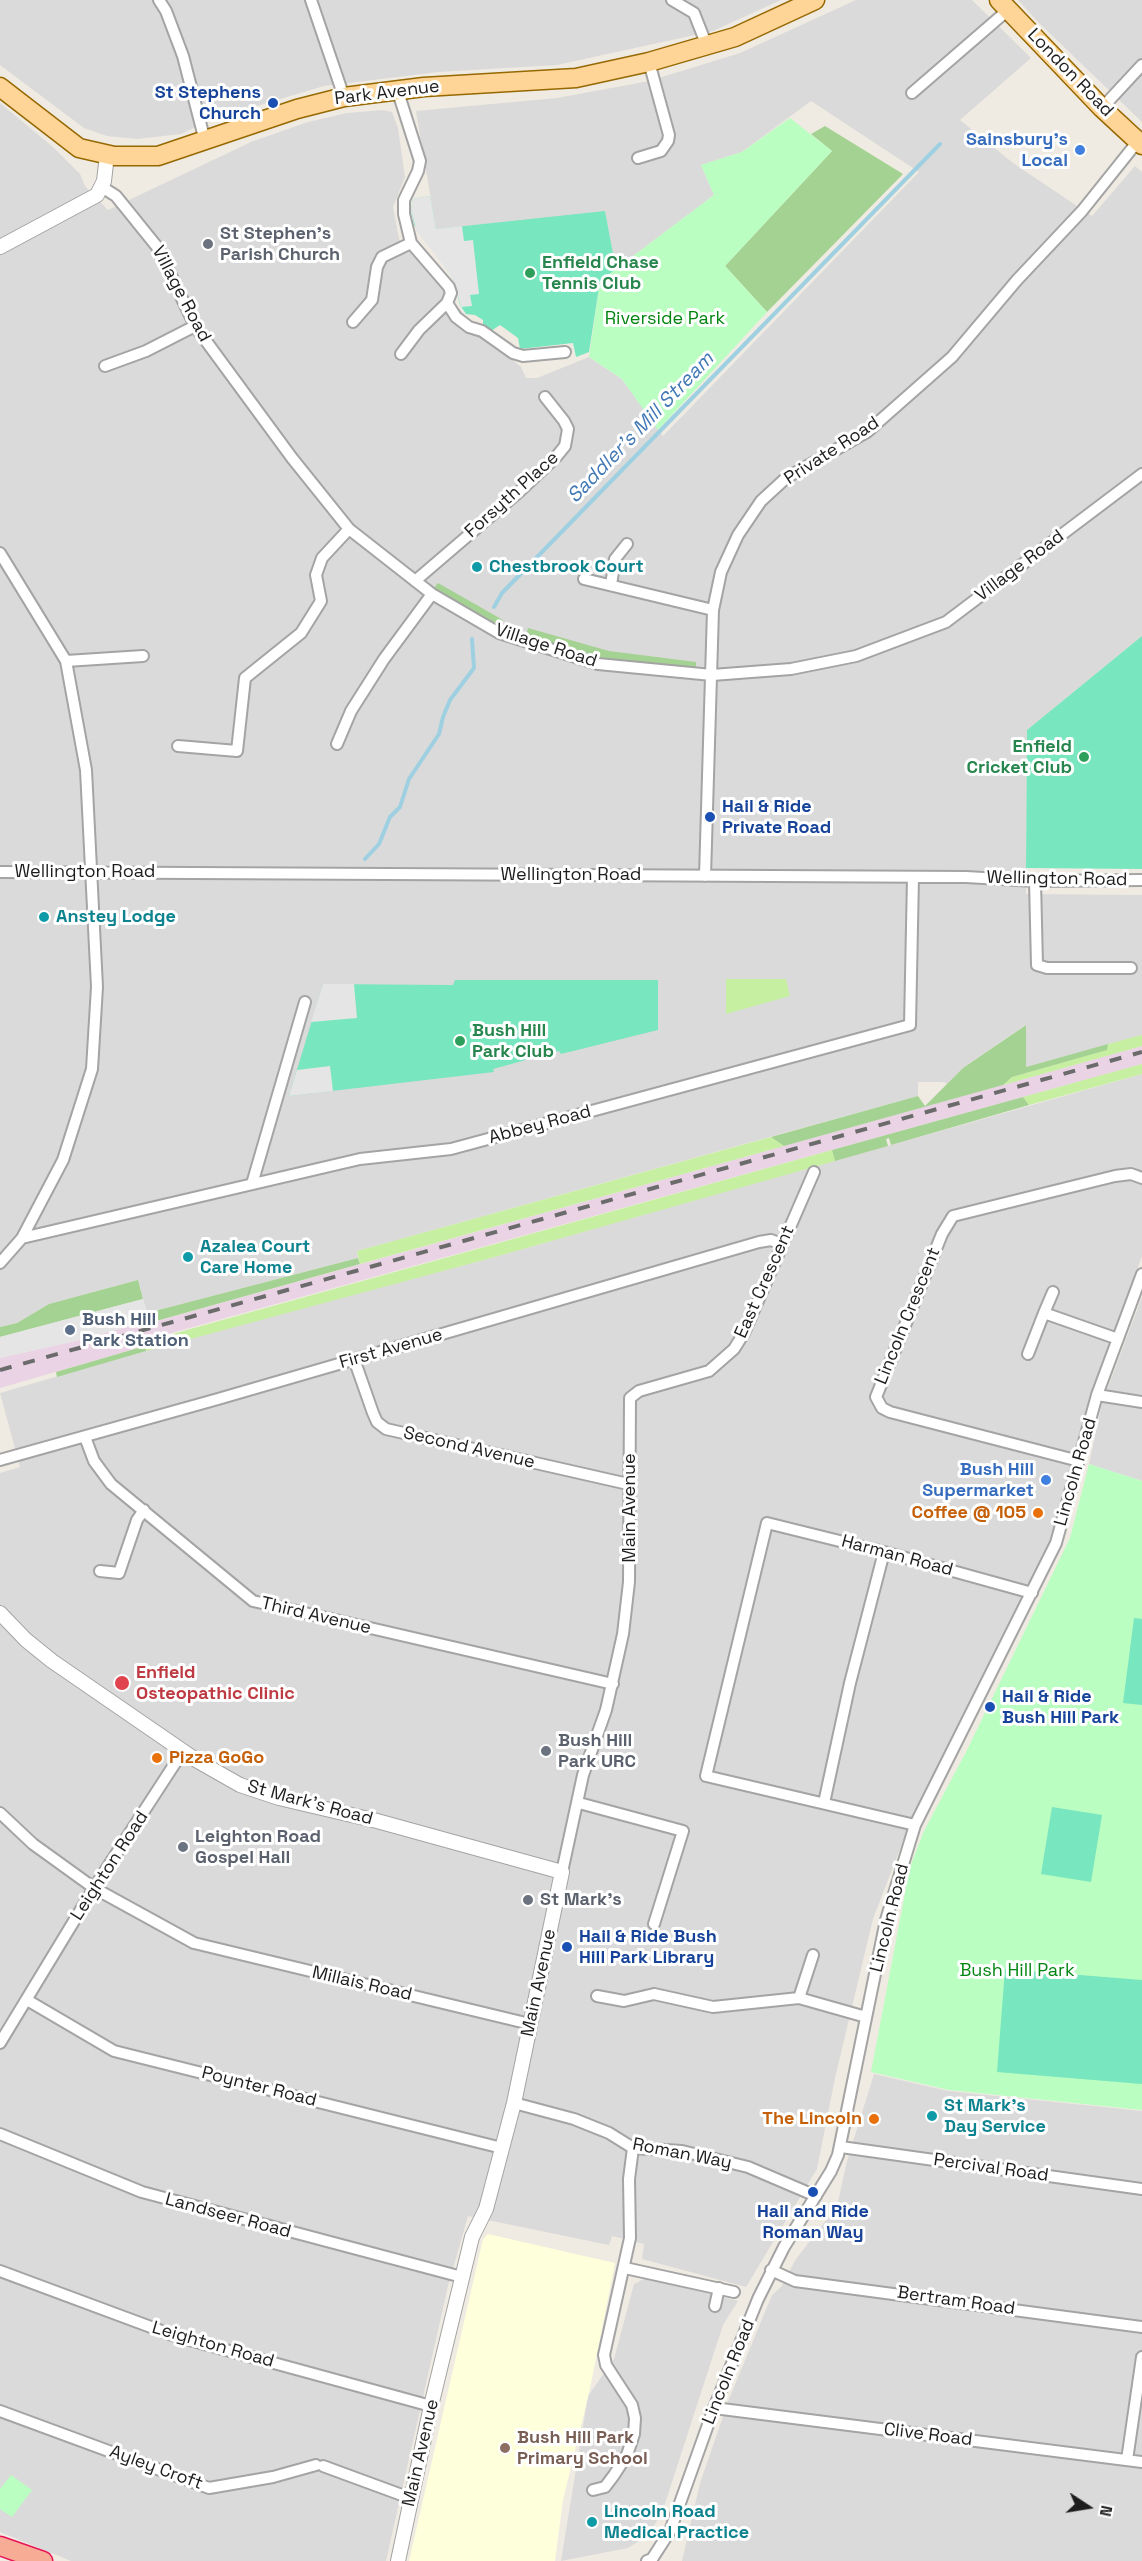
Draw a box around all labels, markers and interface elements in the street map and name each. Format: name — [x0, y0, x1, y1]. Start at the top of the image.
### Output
street label: London Road — [1022, 24, 1118, 122]
street label: Park Avenue — [333, 76, 441, 110]
place label: St Stephens Church — [155, 82, 261, 124]
marker: St Stephens Church — [266, 96, 280, 110]
place label: Sainsbury's Local — [966, 129, 1068, 172]
marker: Sainsbury's Local — [1073, 143, 1087, 157]
place label: St Stephen's Parish Church — [220, 223, 340, 266]
marker: St Stephen's Parish Church — [201, 237, 215, 251]
street label: Village Road — [147, 242, 215, 346]
place label: Enfield Chase Tennis Club — [542, 252, 659, 294]
marker: Enfield Chase Tennis Club — [523, 266, 537, 280]
park label: Riverside Park — [605, 308, 725, 330]
water label: Saddler's Mill Stream — [563, 348, 719, 508]
street label: Private Road — [781, 412, 883, 490]
street label: Forsyth Place — [461, 447, 563, 543]
street label: Village Road — [971, 526, 1069, 606]
place label: Chestbrook Court — [489, 556, 644, 578]
marker: Chestbrook Court — [470, 560, 484, 574]
street label: Village Road — [492, 619, 600, 673]
place label: Enfield Cricket Club — [967, 736, 1072, 778]
marker: Enfield Cricket Club — [1077, 750, 1091, 764]
place label: Hail & Ride Private Road — [722, 796, 831, 838]
marker: Hail & Ride Private Road — [703, 810, 717, 824]
street label: Wellington Road — [15, 861, 155, 883]
street label: Wellington Road — [501, 864, 641, 886]
street label: Wellington Road — [986, 867, 1128, 891]
place label: Anstey Lodge — [56, 906, 176, 928]
marker: Anstey Lodge — [37, 910, 51, 924]
place label: Bush Hill Park Club — [472, 1020, 554, 1062]
marker: Bush Hill Park Club — [453, 1034, 467, 1048]
street label: Abbey Road — [486, 1101, 594, 1149]
street label: East Crescent — [730, 1222, 800, 1342]
place label: Azalea Court Care Home — [200, 1236, 310, 1278]
street label: Lincoln Crescent — [871, 1244, 945, 1388]
marker: Azalea Court Care Home — [181, 1250, 195, 1264]
place label: Bush Hill Park Station — [82, 1309, 189, 1352]
marker: Bush Hill Park Station — [63, 1323, 77, 1337]
street label: First Avenue — [337, 1324, 445, 1374]
street label: Lincoln Road — [1050, 1415, 1102, 1529]
street label: Second Avenue — [401, 1422, 537, 1474]
street label: Main Avenue — [619, 1453, 641, 1563]
place label: Bush Hill Supermarket — [922, 1459, 1034, 1502]
marker: Bush Hill Supermarket — [1039, 1473, 1053, 1487]
place label: Coffee @ 105 — [911, 1502, 1026, 1524]
marker: Coffee @ 105 — [1031, 1506, 1045, 1520]
street label: Harman Road — [839, 1531, 955, 1581]
street label: Third Avenue — [259, 1593, 373, 1639]
place label: Enfield Osteopathic Clinic — [136, 1662, 295, 1704]
marker: Enfield Osteopathic Clinic — [113, 1674, 131, 1692]
place label: Hail & Ride Bush Hill Park — [1002, 1686, 1119, 1728]
marker: Hail & Ride Bush Hill Park — [983, 1700, 997, 1714]
place label: Bush Hill Park URC — [558, 1730, 636, 1772]
marker: Bush Hill Park URC — [539, 1744, 553, 1758]
place label: Pizza GoGo — [169, 1747, 264, 1769]
marker: Pizza GoGo — [150, 1751, 164, 1765]
street label: St Mark's Road — [245, 1776, 375, 1830]
street label: Leighton Road — [67, 1807, 153, 1925]
place label: Leighton Road Gospel Hall — [195, 1826, 321, 1868]
marker: Leighton Road Gospel Hall — [176, 1840, 190, 1854]
street label: Lincoln Road — [866, 1861, 914, 1975]
place label: St Mark's — [540, 1889, 622, 1911]
marker: St Mark's — [521, 1893, 535, 1907]
place label: Hail & Ride Bush Hill Park Library — [579, 1926, 717, 1968]
street label: Main Avenue — [517, 1927, 561, 2039]
marker: Hail & Ride Bush Hill Park Library — [560, 1940, 574, 1954]
park label: Bush Hill Park — [959, 1960, 1075, 1982]
street label: Millais Road — [310, 1962, 414, 2006]
street label: Poynter Road — [199, 2062, 319, 2112]
place label: St Mark's Day Service — [944, 2095, 1046, 2138]
place label: The Lincoln — [762, 2108, 862, 2130]
marker: St Mark's Day Service — [925, 2109, 939, 2123]
marker: The Lincoln — [867, 2112, 881, 2126]
street label: Roman Way — [631, 2134, 733, 2174]
street label: Percival Road — [932, 2149, 1050, 2187]
marker: Hail and Ride Roman Way — [806, 2185, 820, 2199]
street label: Landseer Road — [163, 2189, 293, 2243]
place label: Hail and Ride Roman Way — [757, 2201, 869, 2244]
street label: Bertram Road — [896, 2282, 1016, 2320]
street label: Lincoln Road — [698, 2316, 760, 2428]
street label: Leighton Road — [149, 2317, 277, 2373]
street label: Main Avenue — [398, 2397, 444, 2509]
street label: Clive Road — [882, 2419, 974, 2451]
place label: Bush Hill Park Primary School — [517, 2427, 648, 2470]
street label: Ayley Croft — [106, 2441, 206, 2495]
marker: Bush Hill Park Primary School — [498, 2441, 512, 2455]
north arrow — [1058, 2477, 1118, 2537]
place label: Lincoln Road Medical Practice — [604, 2501, 749, 2544]
text: N — [1095, 2503, 1117, 2518]
marker: Lincoln Road Medical Practice — [585, 2515, 599, 2529]

